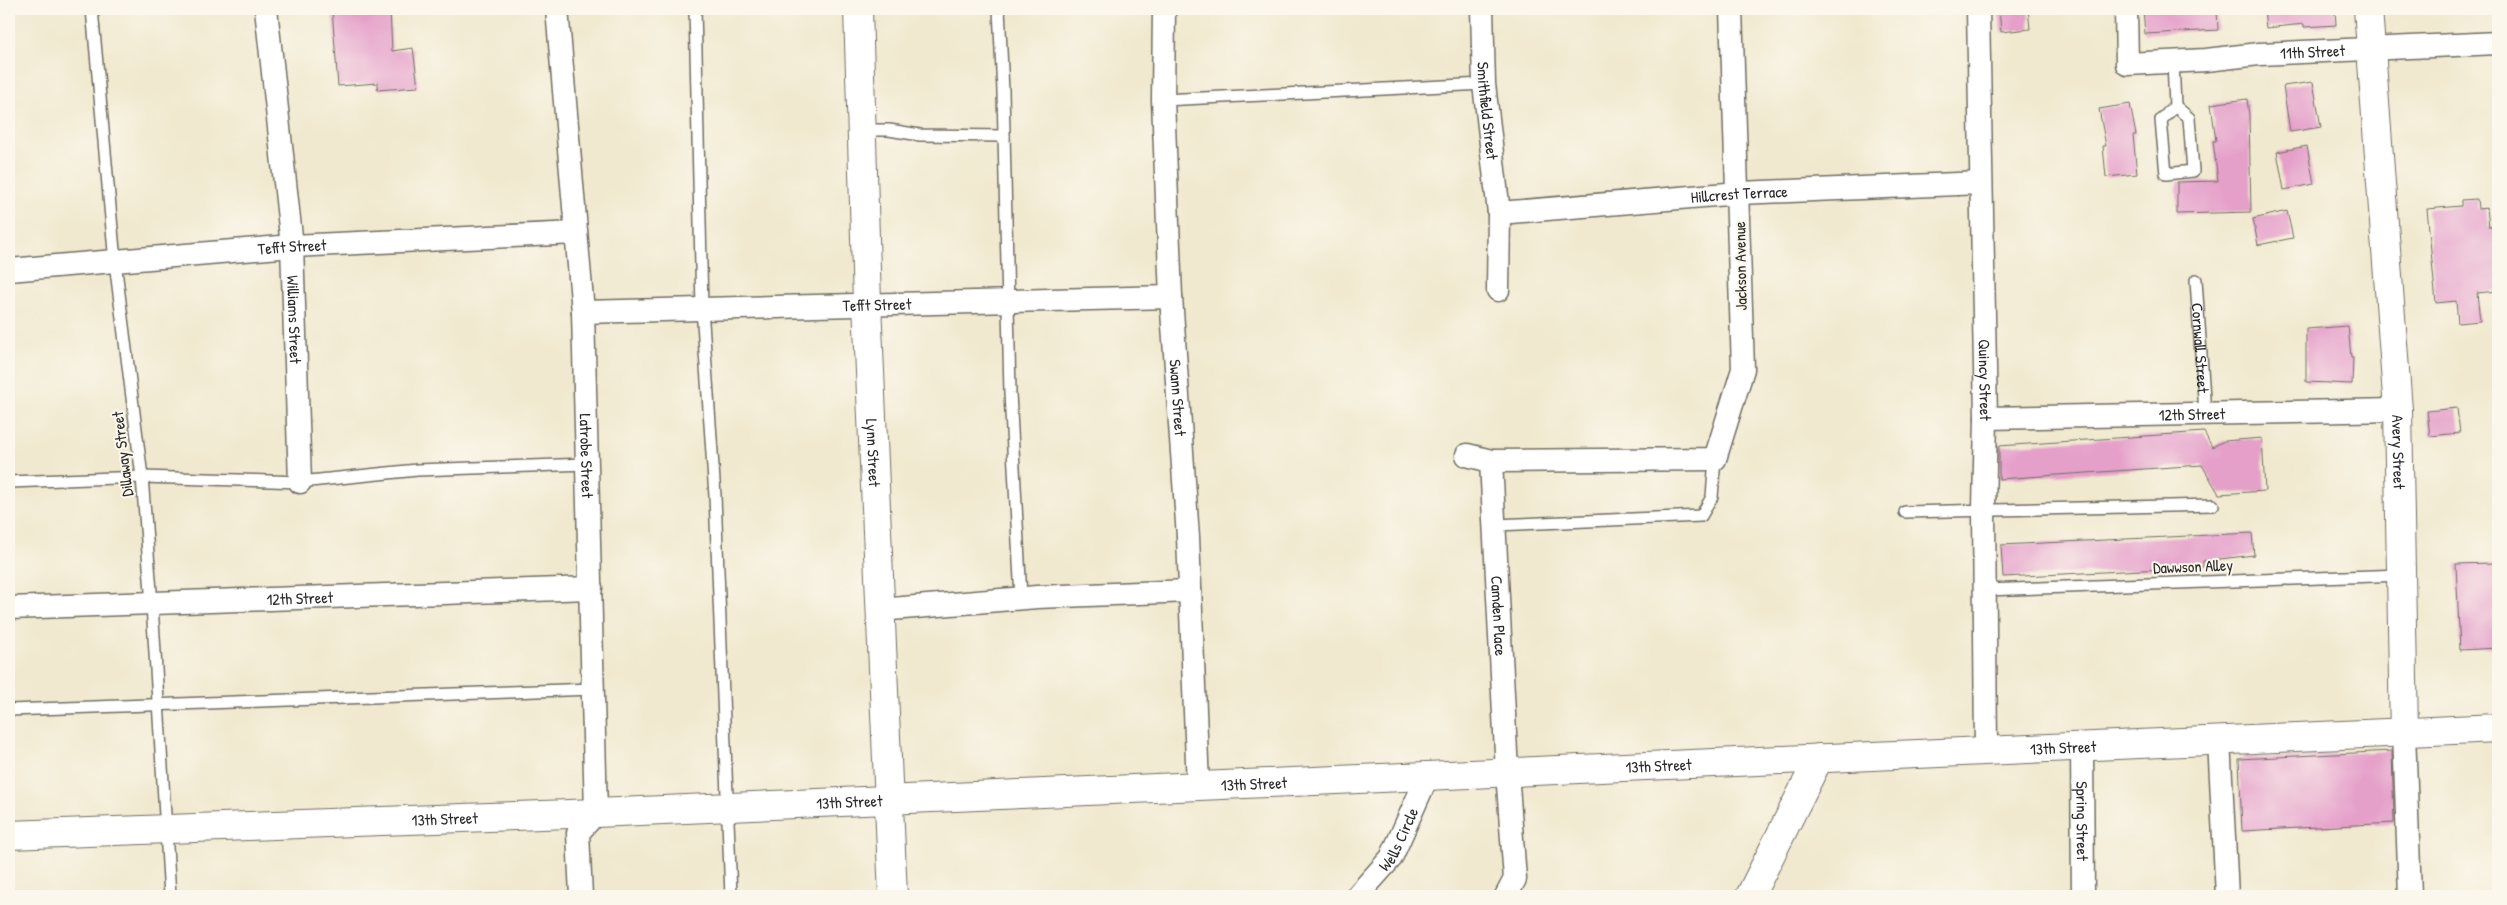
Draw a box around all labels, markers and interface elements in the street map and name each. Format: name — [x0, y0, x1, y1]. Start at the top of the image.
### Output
street label: 11th Street — [2280, 39, 2346, 64]
street label: Smithfield Street — [1472, 61, 1504, 161]
street label: Hillcrest Terrace — [1690, 180, 1789, 208]
street label: Jackson Avenue — [1728, 221, 1752, 311]
street label: Tefft Street — [257, 233, 327, 260]
street label: Williams Street — [282, 275, 307, 365]
street label: Tefft Street — [842, 293, 912, 316]
street label: Cornwall Street — [2187, 302, 2215, 394]
street label: Quincy Street — [1973, 339, 1997, 422]
street label: Swann Street — [1164, 359, 1192, 437]
street label: 12th Street — [2158, 402, 2226, 426]
street label: Dillaway Street — [106, 410, 138, 498]
street label: Latrobe Street — [575, 413, 599, 499]
street label: Avery Street — [2387, 414, 2410, 490]
street label: Lynn Street — [861, 418, 886, 488]
street label: Dawwson Alley — [2153, 554, 2234, 578]
street label: Camden Place — [1486, 575, 1512, 657]
street label: 12th Street — [266, 586, 334, 610]
street label: 13th Street — [2030, 735, 2097, 760]
street label: 13th Street — [1625, 753, 1693, 778]
street label: 13th Street — [1220, 771, 1288, 796]
street label: Spring Street — [2071, 781, 2094, 861]
street label: 13th Street — [816, 789, 883, 814]
street label: Wells Circle — [1373, 803, 1423, 876]
street label: 13th Street — [411, 806, 479, 831]

